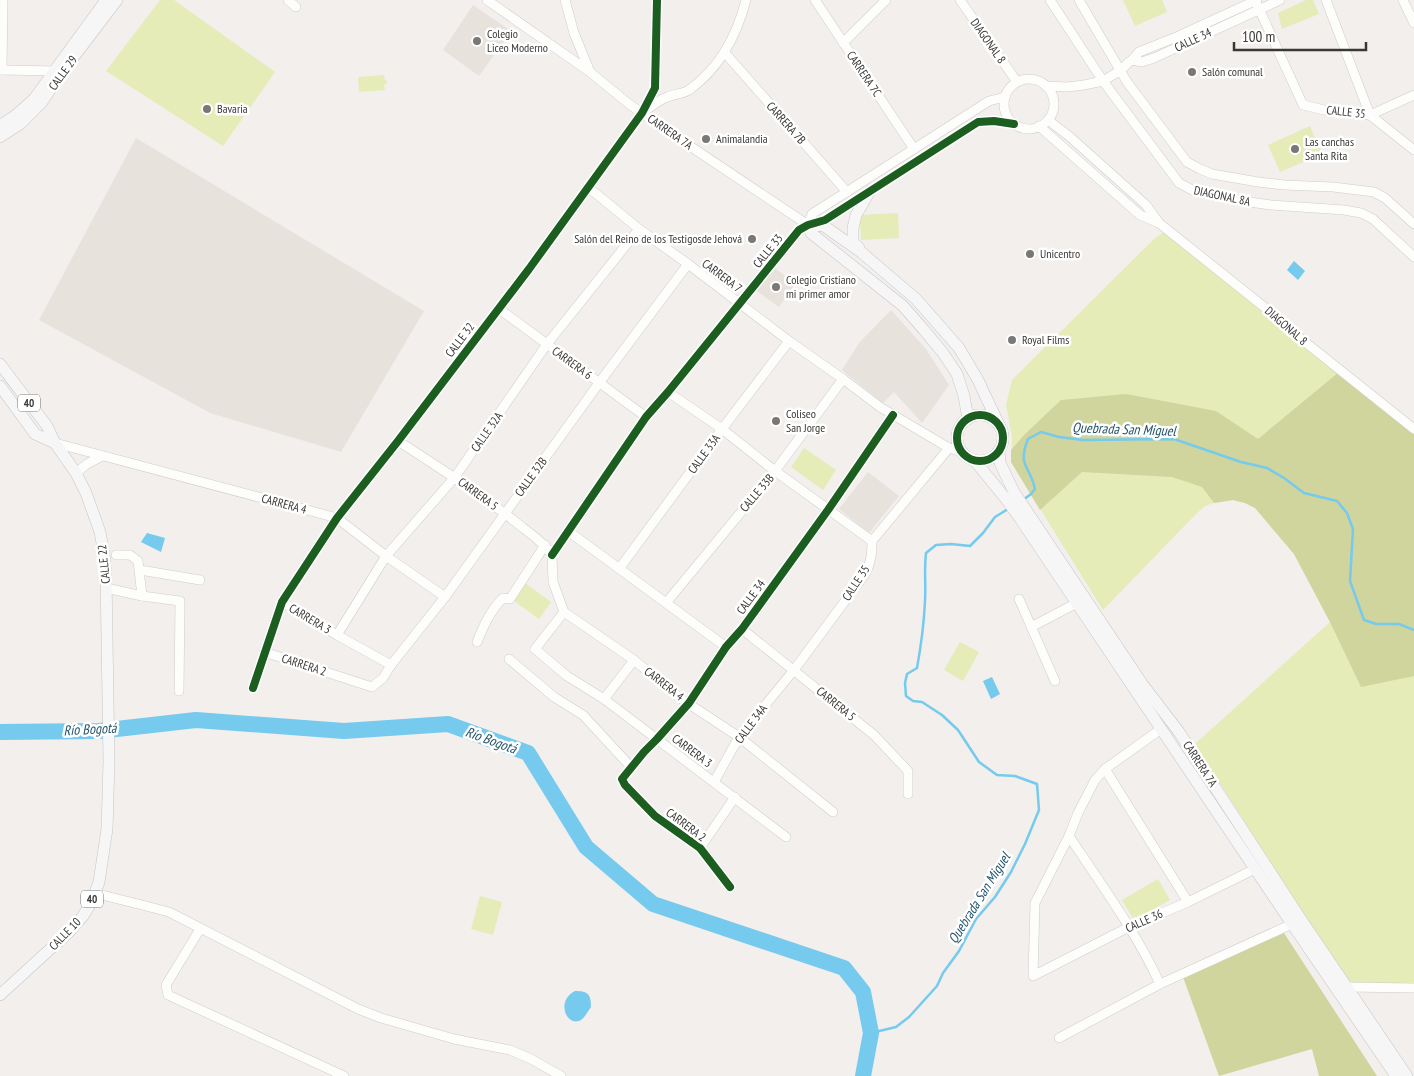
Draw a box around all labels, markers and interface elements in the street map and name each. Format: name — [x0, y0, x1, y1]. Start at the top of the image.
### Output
street label: DIAGONAL 8 — [967, 15, 1009, 66]
scale bar — [1234, 20, 1366, 52]
street label: CALLE 34 — [1172, 24, 1214, 55]
place label: Colegio Liceo Moderno — [487, 26, 548, 55]
text: 100 m — [1242, 27, 1275, 46]
marker: Colegio Liceo Moderno — [471, 35, 483, 47]
street label: CARRERA 7C — [844, 48, 885, 100]
street label: CALLE 29 — [45, 52, 80, 93]
place label: Salón comunal — [1202, 64, 1263, 79]
marker: Salón comunal — [1186, 66, 1198, 78]
street label: CARRERA 7B — [763, 98, 810, 147]
place label: Bavaria — [217, 101, 248, 116]
street label: CALLE 35 — [1326, 102, 1366, 121]
marker: Bavaria — [201, 103, 213, 115]
street label: CARRERA 7A — [645, 111, 696, 153]
place label: Animalandia — [716, 131, 768, 146]
marker: Animalandia — [700, 133, 712, 145]
place label: Las canchas Santa Rita — [1305, 134, 1354, 163]
marker: Las canchas Santa Rita — [1289, 143, 1301, 155]
street label: DIAGONAL 8A — [1193, 182, 1252, 209]
place label: Salón del Reino de los Testigosde Jehová — [574, 231, 742, 246]
street label: CALLE 33 — [749, 231, 786, 271]
marker: Salón del Reino de los Testigosde Jehová — [746, 233, 758, 245]
place label: Unicentro — [1040, 246, 1080, 261]
marker: Unicentro — [1024, 248, 1036, 260]
street label: CARRERA 7 — [699, 256, 745, 296]
place label: Colegio Cristiano mi primer amor — [786, 272, 856, 301]
marker: Colegio Cristiano mi primer amor — [770, 281, 782, 293]
street label: DIAGONAL 8 — [1262, 303, 1311, 348]
street label: CALLE 32 — [442, 319, 477, 360]
place label: Royal Films — [1022, 332, 1069, 347]
marker: Royal Films — [1006, 334, 1018, 346]
street label: CARRERA 6 — [549, 343, 595, 382]
road number: 40 — [18, 394, 40, 412]
place label: Coliseo San Jorge — [786, 406, 825, 435]
street label: CALLE 32A — [468, 409, 506, 454]
marker: Coliseo San Jorge — [770, 415, 782, 427]
water label: Quebrada San Miguel — [1072, 418, 1178, 440]
street label: CALLE 33A — [684, 431, 723, 476]
street label: CALLE 32B — [511, 454, 550, 499]
street label: CALLE 33B — [736, 470, 777, 515]
street label: CARRERA 5 — [455, 474, 501, 513]
street label: CARRERA 4 — [260, 490, 309, 517]
street label: CALLE 22 — [94, 544, 113, 584]
street label: CALLE 35 — [839, 562, 873, 603]
street label: CALLE 34 — [733, 576, 769, 617]
street label: CARRERA 3 — [287, 600, 334, 637]
street label: CARRERA 2 — [280, 650, 328, 679]
street label: CARRERA 4 — [641, 663, 688, 704]
street label: CARRERA 5 — [814, 683, 859, 724]
street label: CALLE 34A — [731, 701, 770, 746]
water label: Río Bogotá — [63, 719, 118, 739]
water label: Río Bogotá — [463, 722, 520, 758]
street label: CARRERA 3 — [669, 731, 715, 771]
street label: CARRERA 7A — [1180, 738, 1221, 790]
street label: CARRERA 2 — [663, 805, 709, 845]
water label: Quebrada San Miguel — [944, 848, 1015, 947]
road number: 40 — [81, 891, 103, 908]
street label: CALLE 36 — [1123, 906, 1165, 935]
street label: CALLE 10 — [46, 914, 84, 953]

